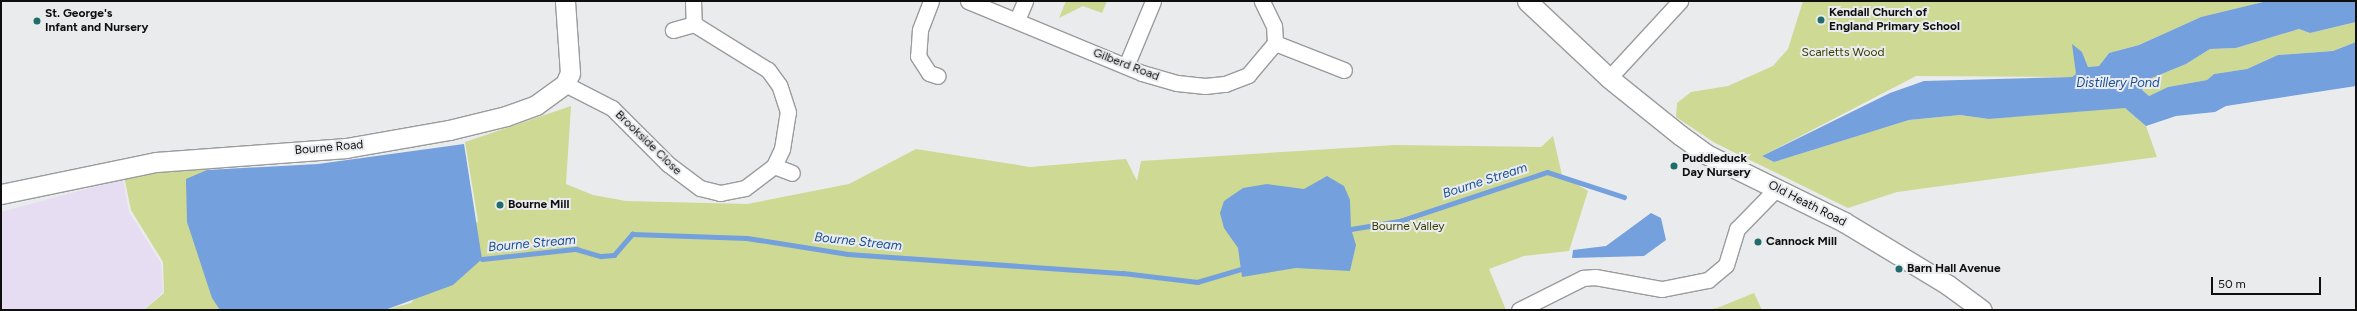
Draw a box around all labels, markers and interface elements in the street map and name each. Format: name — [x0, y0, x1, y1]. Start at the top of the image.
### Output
place label: Kendall Church of England Primary School — [1829, 6, 1960, 34]
place label: St. George's Infant and Nursery — [45, 7, 148, 35]
marker: Kendall Church of England Primary School — [1816, 15, 1826, 25]
marker: St. George's Infant and Nursery — [32, 16, 42, 26]
street label: Gilberd Road — [1091, 46, 1161, 84]
park label: Scarletts Wood — [1802, 46, 1884, 60]
water label: Distillery Pond — [2076, 75, 2160, 91]
street label: Brookside Close — [612, 108, 684, 178]
street label: Bourne Road — [294, 138, 364, 158]
place label: Puddleduck Day Nursery — [1682, 152, 1751, 180]
water label: Bourne Stream — [1441, 160, 1529, 202]
marker: Puddleduck Day Nursery — [1669, 161, 1679, 171]
street label: Old Heath Road — [1766, 178, 1848, 230]
place label: Bourne Mill — [508, 198, 569, 212]
marker: Bourne Mill — [495, 200, 505, 210]
park label: Bourne Valley — [1371, 220, 1445, 234]
water label: Bourne Stream — [813, 230, 903, 254]
water label: Bourne Stream — [488, 232, 576, 256]
place label: Cannock Mill — [1766, 235, 1837, 249]
marker: Cannock Mill — [1753, 237, 1763, 247]
place label: Barn Hall Avenue — [1907, 262, 2001, 276]
marker: Barn Hall Avenue — [1894, 264, 1904, 274]
scale bar — [2213, 269, 2323, 295]
text: 50 m — [2218, 277, 2246, 291]

